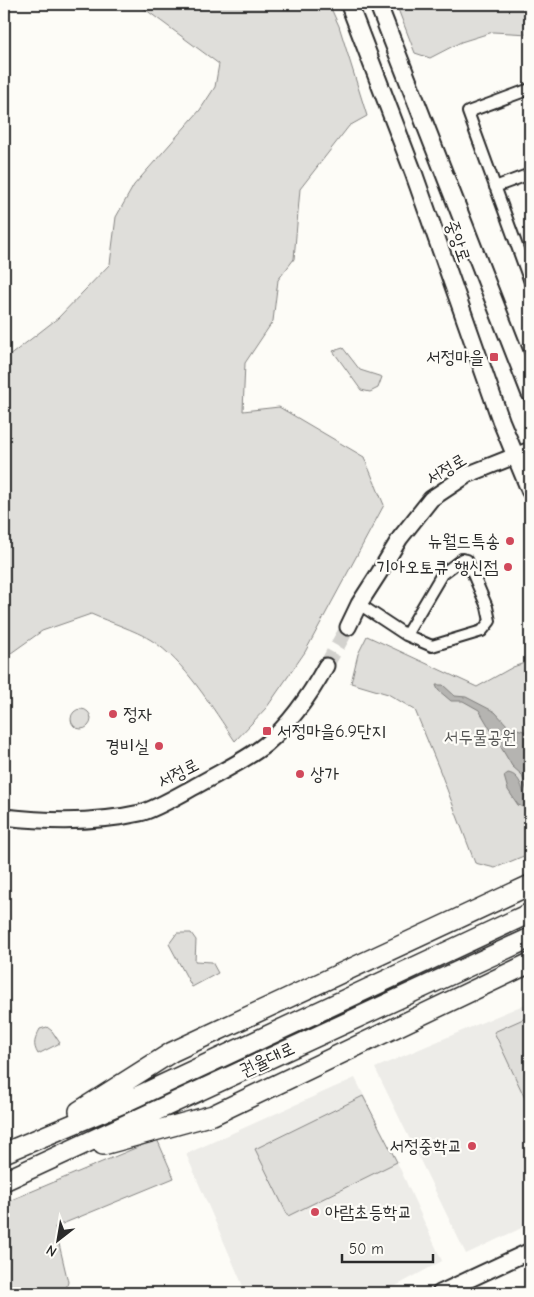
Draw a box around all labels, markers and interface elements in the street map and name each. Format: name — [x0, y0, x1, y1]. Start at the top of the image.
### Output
street label: 중앙로 — [441, 217, 475, 265]
place label: 서정마을 — [426, 347, 484, 368]
marker: 서정마을 — [488, 351, 500, 363]
street label: 서정로 — [422, 449, 470, 490]
place label: 뉴월드특송 — [428, 531, 500, 552]
marker: 뉴월드특송 — [504, 535, 516, 547]
place label: 기아오토큐 행신점 — [376, 557, 499, 578]
marker: 기아오토큐 행신점 — [502, 561, 514, 573]
place label: 정자 — [123, 704, 152, 725]
marker: 정자 — [107, 708, 119, 720]
place label: 서정마을6.9단지 — [277, 721, 386, 742]
marker: 서정마을6.9단지 — [261, 725, 273, 737]
park label: 서두물공원 — [444, 727, 516, 748]
place label: 경비실 — [106, 736, 150, 757]
marker: 경비실 — [153, 740, 165, 752]
street label: 서정로 — [154, 754, 202, 793]
place label: 상가 — [310, 764, 339, 785]
marker: 상가 — [294, 768, 306, 780]
street label: 권율대로 — [237, 1038, 298, 1081]
place label: 서정중학교 — [390, 1136, 462, 1157]
marker: 서정중학교 — [466, 1140, 478, 1152]
place label: 아람초등학교 — [325, 1202, 412, 1223]
marker: 아람초등학교 — [309, 1206, 321, 1218]
north arrow — [32, 1214, 82, 1264]
scale bar — [342, 1232, 433, 1264]
text: 50 m — [349, 1240, 384, 1258]
text: N — [43, 1241, 60, 1260]

